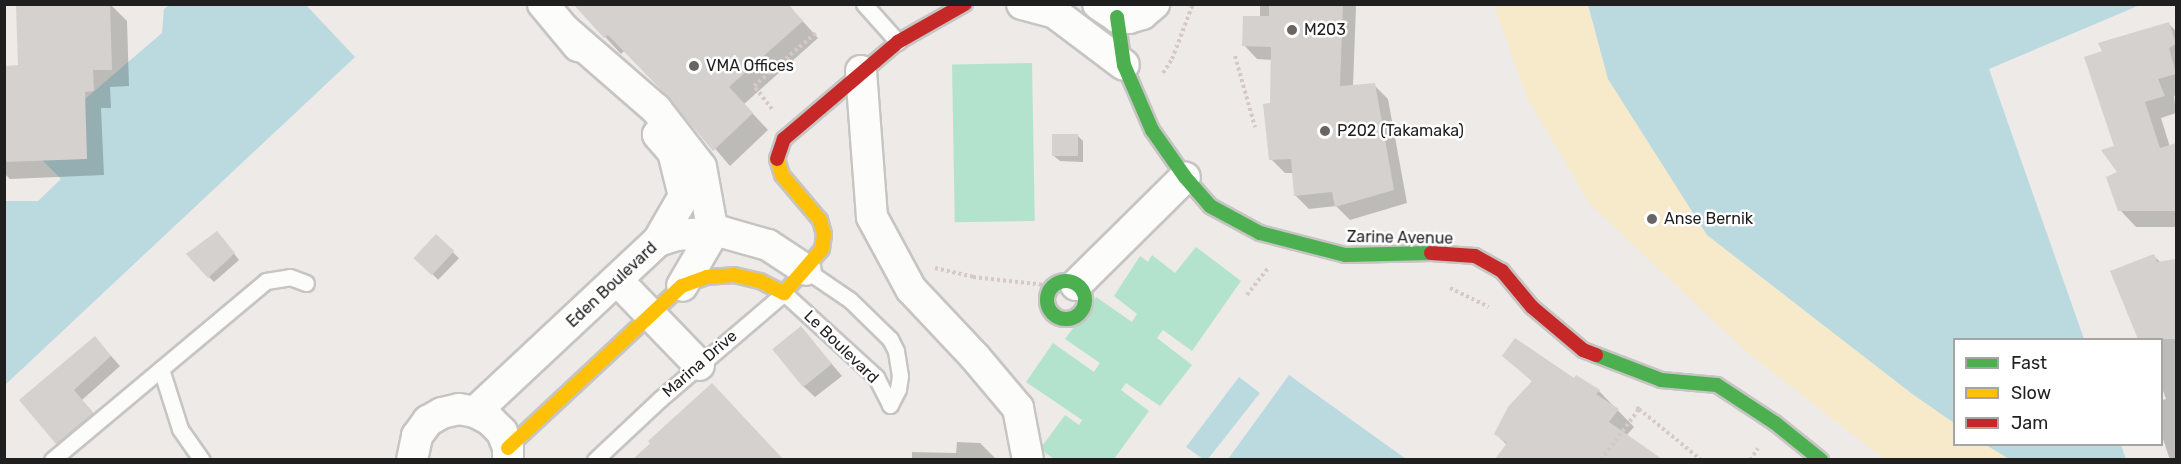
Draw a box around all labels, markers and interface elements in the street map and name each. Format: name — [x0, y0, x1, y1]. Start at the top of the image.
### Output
place label: M203 — [1304, 20, 1346, 40]
marker: M203 — [1285, 23, 1299, 37]
place label: VMA Offices — [706, 56, 794, 76]
marker: VMA Offices — [687, 59, 701, 73]
place label: P202 (Takamaka) — [1337, 121, 1464, 141]
marker: P202 (Takamaka) — [1318, 124, 1332, 138]
place label: Anse Bernik — [1664, 209, 1753, 229]
marker: Anse Bernik — [1645, 212, 1659, 226]
street label: Zarine Avenue — [1346, 227, 1454, 249]
street label: Eden Boulevard — [563, 238, 661, 332]
street label: Le Boulevard — [800, 307, 882, 387]
street label: Marina Drive — [659, 326, 741, 402]
legend — [1953, 338, 2163, 446]
text: Fast — [2011, 352, 2047, 374]
text: Slow — [2011, 382, 2051, 404]
text: Jam — [2011, 412, 2048, 434]

